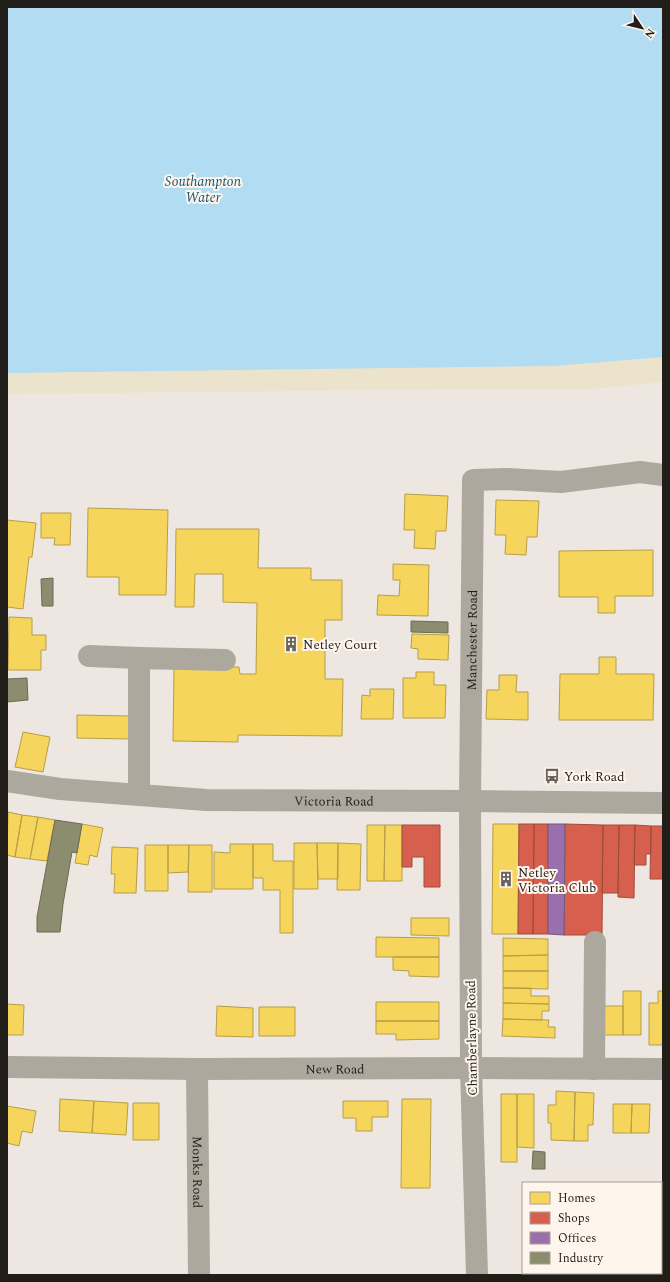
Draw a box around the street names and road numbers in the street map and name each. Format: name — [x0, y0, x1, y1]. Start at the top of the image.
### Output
street label: Manchester Road — [462, 590, 483, 691]
street label: Victoria Road — [294, 791, 374, 812]
street label: Chamberlayne Road — [461, 980, 483, 1096]
street label: New Road — [305, 1059, 365, 1080]
street label: Monks Road — [187, 1136, 207, 1208]

